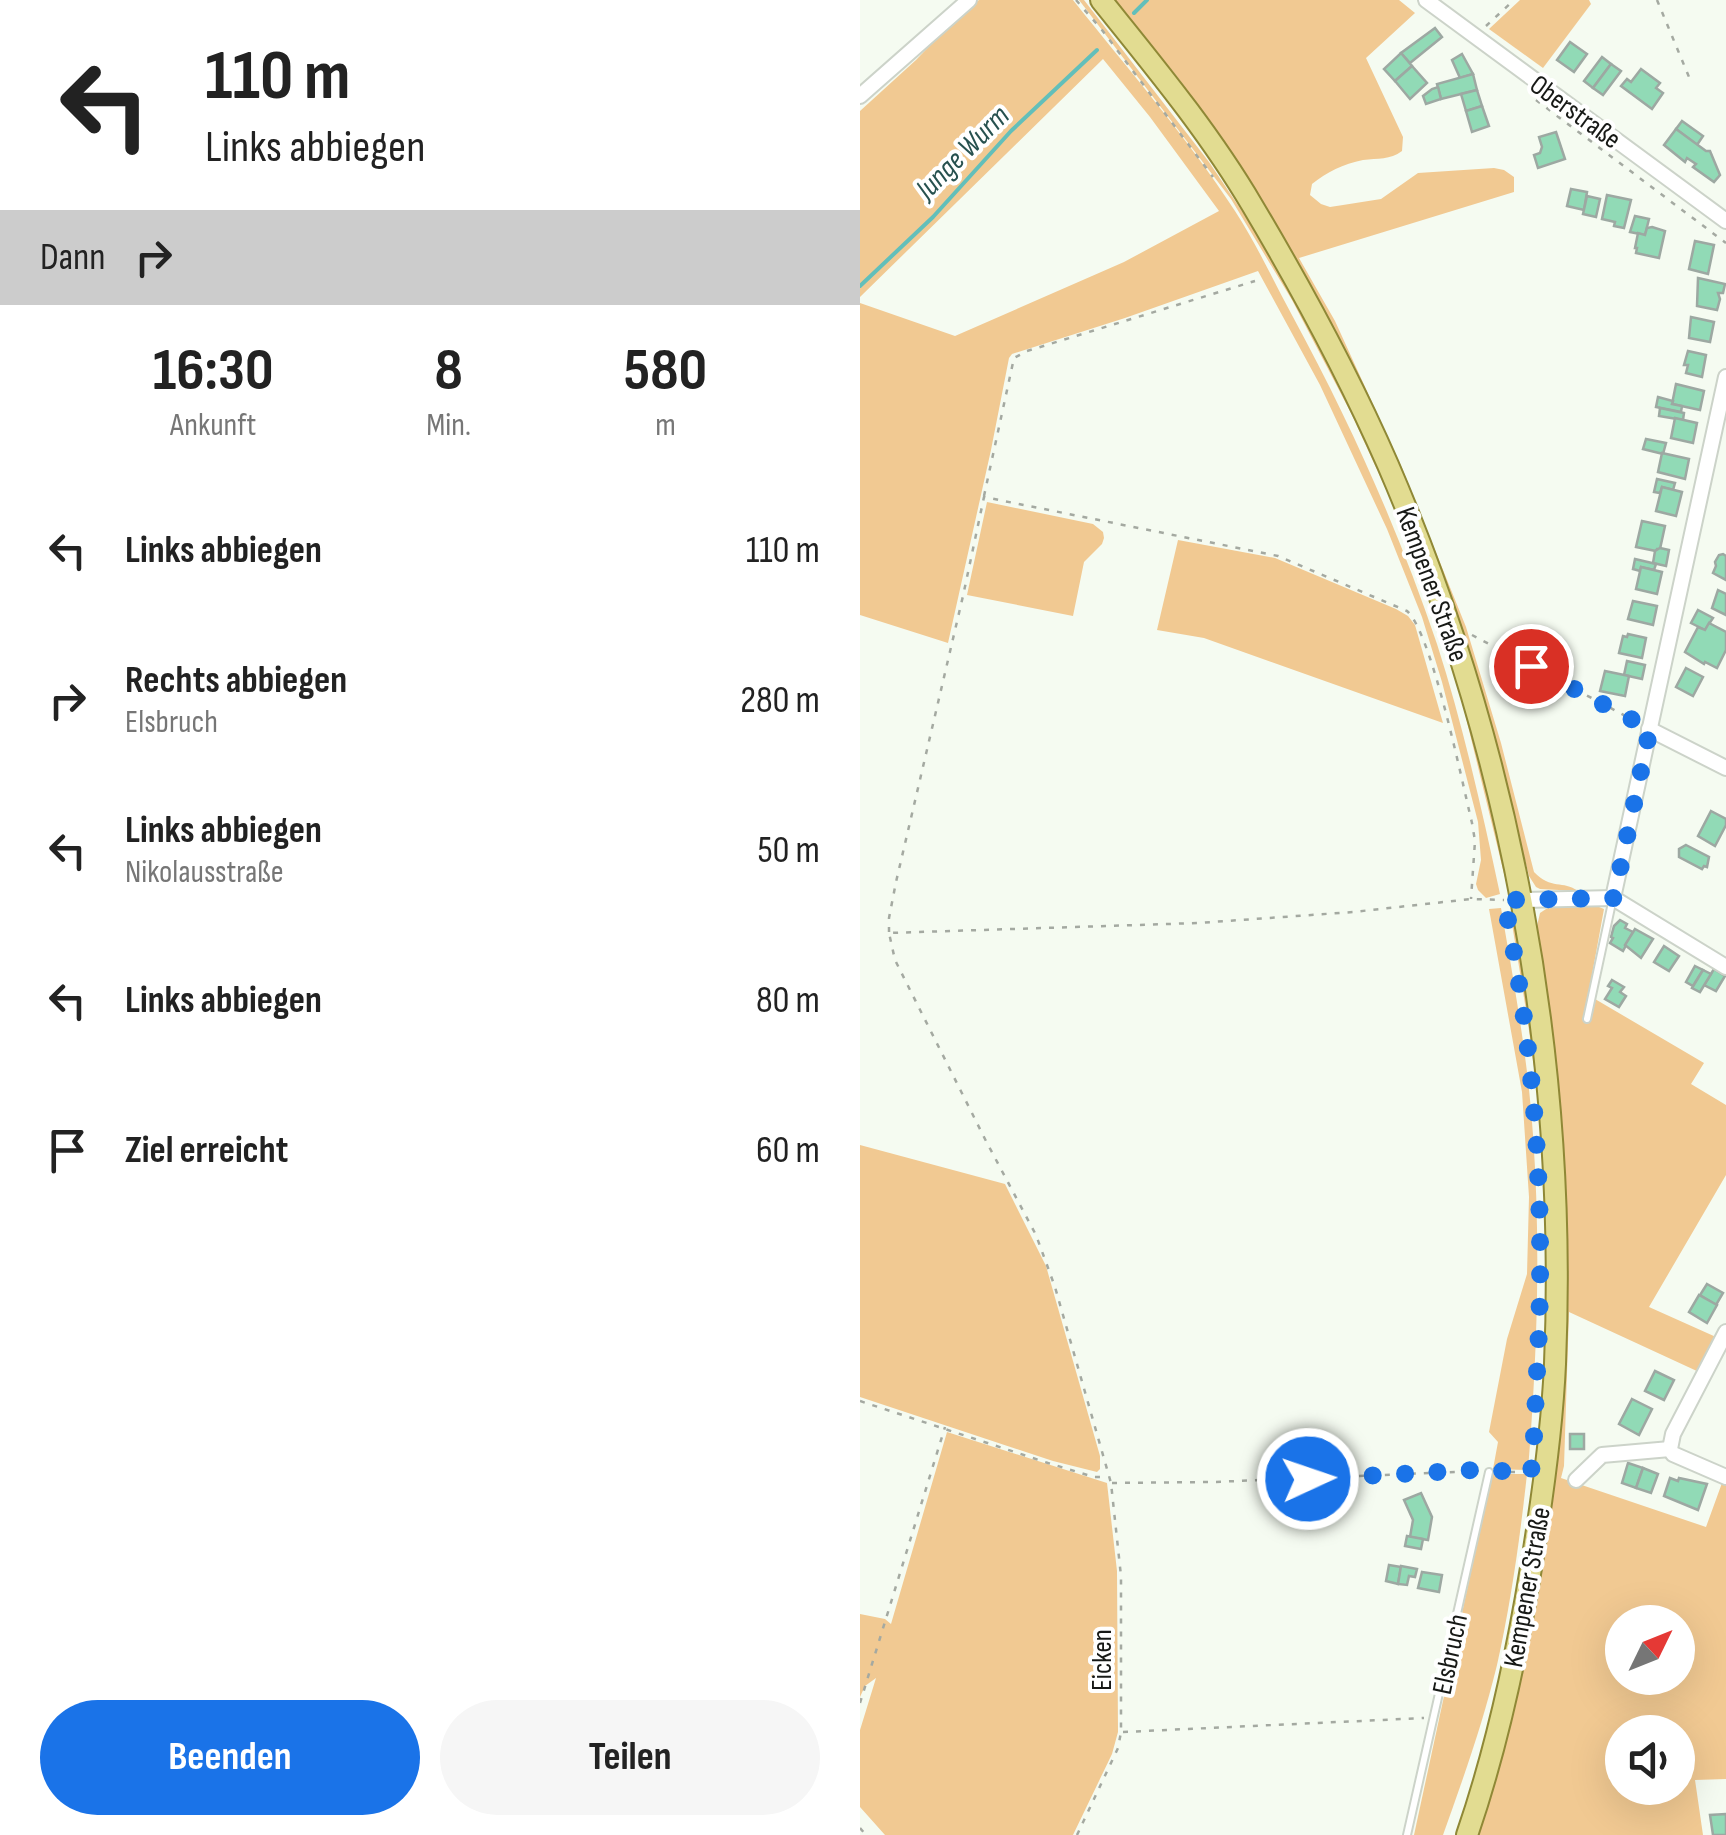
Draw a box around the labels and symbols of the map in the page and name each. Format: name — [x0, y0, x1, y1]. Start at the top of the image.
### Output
street label: Oberstraße — [1523, 68, 1627, 156]
water label: Junge Wurm — [907, 98, 1017, 209]
street label: Kempener Straße — [1388, 503, 1475, 666]
pin — [1489, 624, 1574, 709]
position arrow — [1256, 1427, 1360, 1531]
street label: Kempener Straße — [1497, 1505, 1558, 1670]
north arrow — [1605, 1605, 1695, 1695]
street label: Elsbruch — [1426, 1611, 1475, 1698]
street label: Eicken — [1086, 1629, 1119, 1691]

